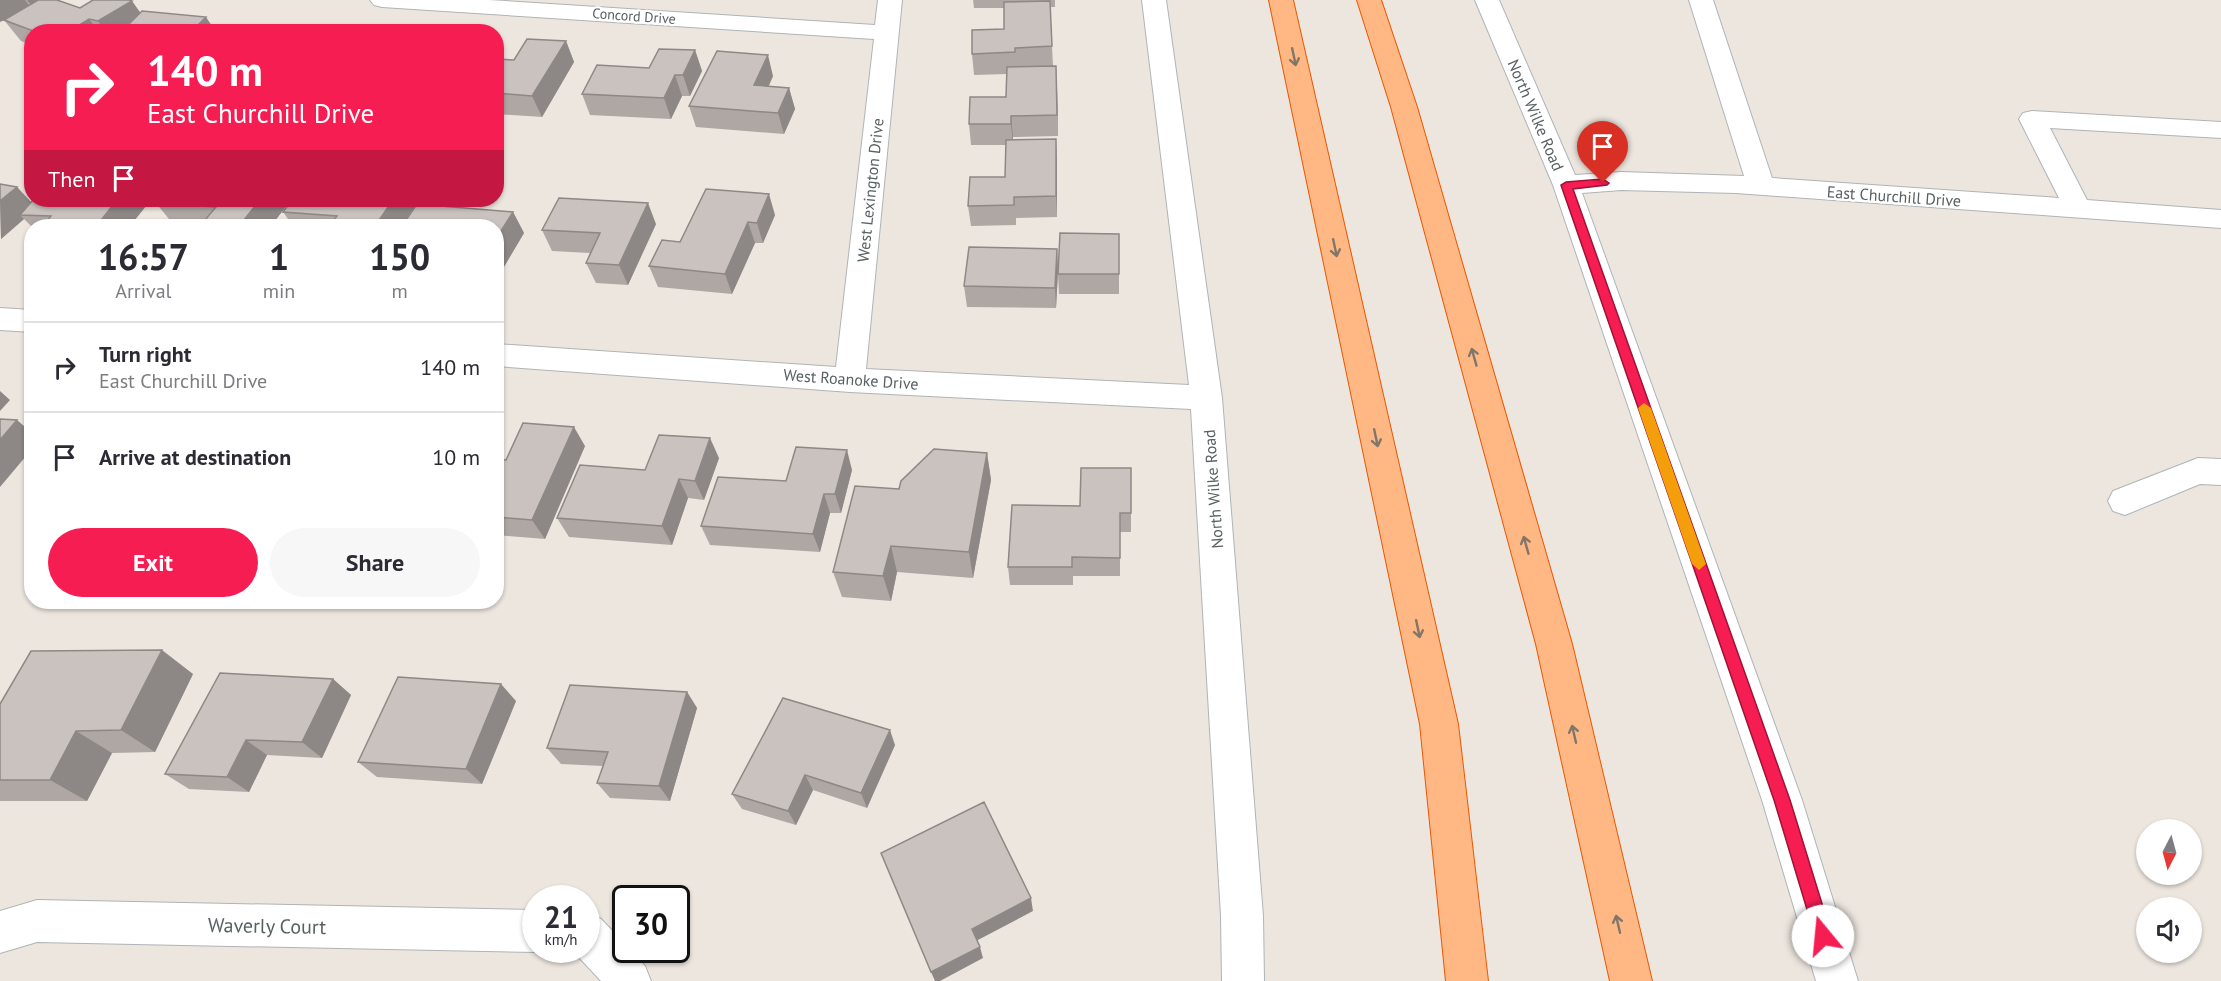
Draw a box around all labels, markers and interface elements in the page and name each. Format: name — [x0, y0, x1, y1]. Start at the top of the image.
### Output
street label: Concord Drive — [592, 4, 676, 28]
text: 140 m — [147, 43, 263, 98]
one-way arrow — [1288, 47, 1300, 66]
icon: right — [48, 48, 126, 126]
street label: North Wilke Road — [1503, 56, 1569, 174]
text: East Churchill Drive — [147, 96, 374, 130]
street label: West Lexington Drive — [852, 117, 888, 263]
pin — [1577, 121, 1628, 183]
icon: arrive — [1586, 130, 1619, 163]
icon: arrive — [107, 162, 140, 195]
text: Then — [48, 165, 95, 193]
street label: East Churchill Drive — [1826, 181, 1962, 211]
text: 16:57 — [98, 233, 189, 280]
text: 1 — [269, 233, 289, 280]
text: 150 — [369, 233, 430, 280]
one-way arrow — [1330, 237, 1341, 257]
text: Arrival — [115, 278, 171, 304]
text: min — [263, 278, 295, 304]
text: m — [392, 278, 408, 304]
text: Turn right — [99, 340, 191, 368]
one-way arrow — [1468, 348, 1479, 367]
icon: right — [48, 351, 81, 384]
text: 140 m — [420, 353, 480, 381]
street label: West Roanoke Drive — [783, 364, 919, 394]
text: East Churchill Drive — [99, 368, 267, 394]
street label: North Wilke Road — [1199, 429, 1227, 549]
one-way arrow — [1371, 429, 1383, 448]
icon: arrive — [48, 441, 81, 474]
text: Arrive at destination — [99, 443, 291, 471]
text: 10 m — [432, 443, 480, 471]
button: Exit — [48, 528, 258, 597]
button: Share — [270, 528, 480, 597]
one-way arrow — [1520, 536, 1532, 555]
one-way arrow — [1413, 619, 1424, 638]
one-way arrow — [1568, 725, 1580, 744]
north arrow — [2136, 819, 2202, 885]
map controls — [2136, 819, 2202, 963]
speed limit sign: 30 — [612, 885, 690, 963]
text: 21 — [544, 897, 578, 936]
button: sound — [2136, 897, 2202, 963]
position arrow — [1791, 904, 1855, 968]
street label: Waverly Court — [208, 912, 327, 940]
one-way arrow — [1611, 915, 1623, 934]
text: km/h — [545, 930, 577, 949]

